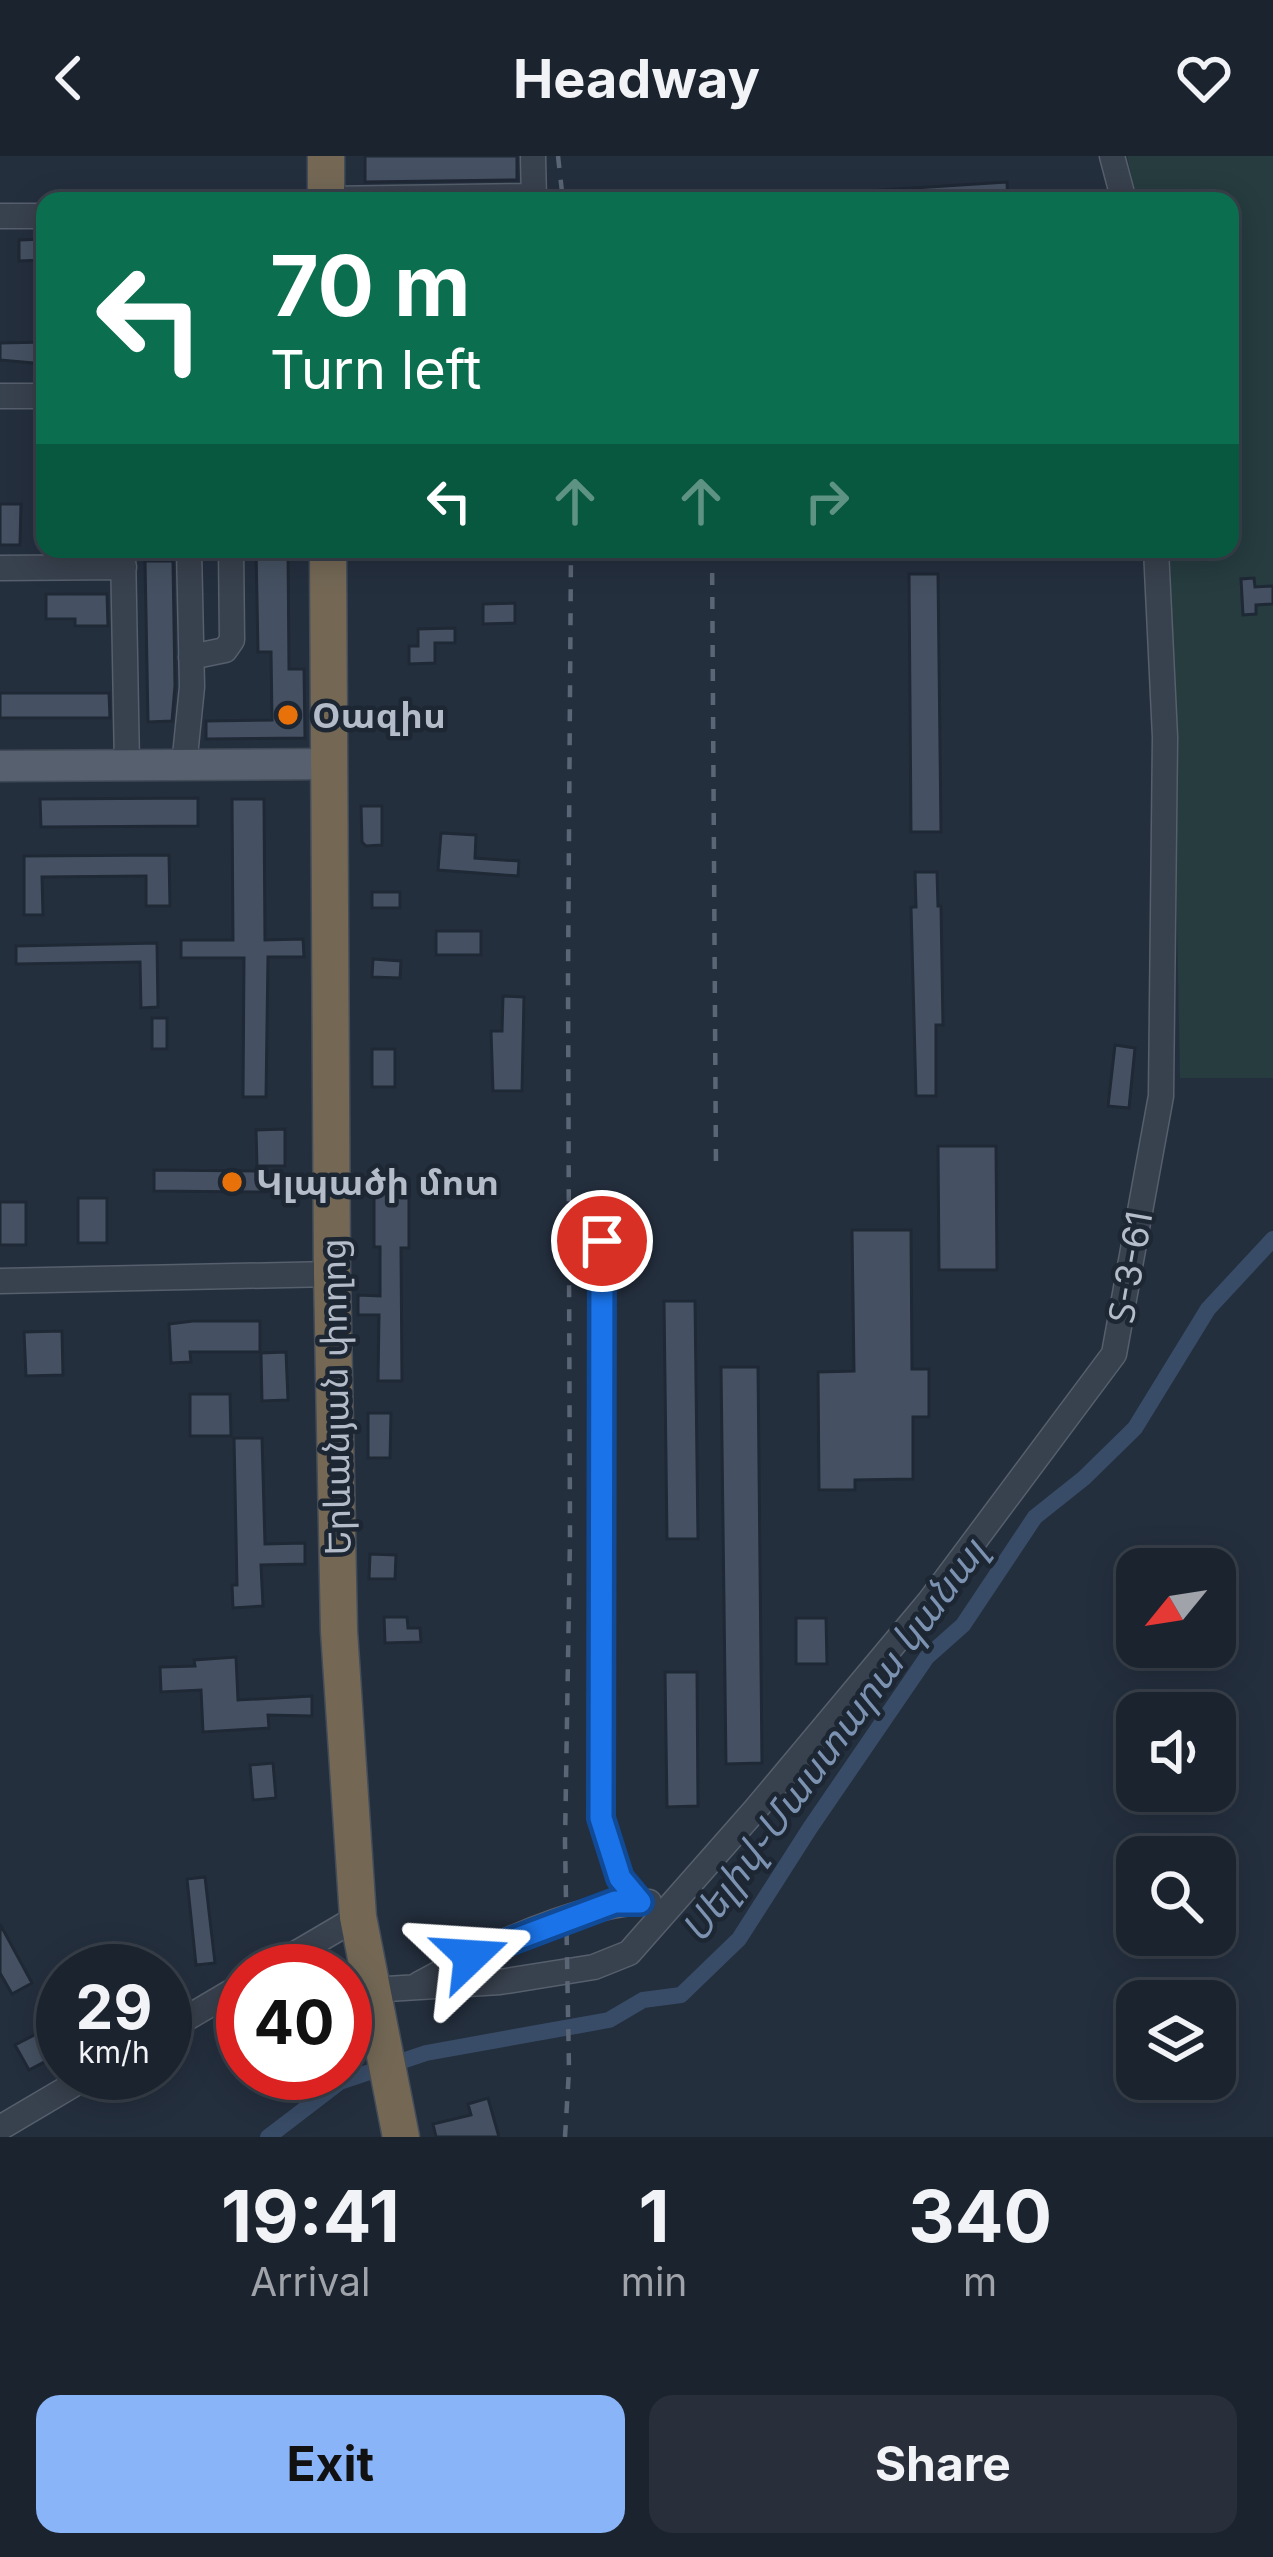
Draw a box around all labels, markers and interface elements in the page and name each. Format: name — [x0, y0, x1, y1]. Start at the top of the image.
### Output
icon: back — [36, 45, 102, 111]
icon: heart — [1171, 45, 1237, 111]
text: Headway — [513, 46, 760, 111]
text: 70 m — [270, 235, 471, 336]
icon: left — [72, 240, 228, 396]
text: Turn left — [270, 337, 481, 402]
icon: left — [416, 468, 482, 534]
icon: ahead — [542, 468, 608, 534]
icon: ahead — [668, 468, 734, 534]
icon: right — [794, 468, 860, 534]
place label: Օազիս — [312, 693, 446, 737]
marker: Օազիս — [275, 702, 301, 728]
place label: Կլպածի մոտ — [256, 1160, 499, 1204]
marker: Կլպածի մոտ — [219, 1169, 245, 1195]
pin — [551, 1190, 653, 1292]
icon: arrive — [569, 1208, 635, 1274]
street label: Տ-3-61 — [1099, 1208, 1161, 1326]
street label: Երևանյան փողոց — [310, 1238, 360, 1556]
water label: Սելիվ֊Մաստարա կանալ — [670, 1528, 997, 1951]
north arrow — [1116, 1548, 1236, 1668]
map controls — [1116, 1548, 1236, 2100]
button: sound — [1116, 1692, 1236, 1812]
button: search — [1116, 1836, 1236, 1956]
position arrow — [408, 1893, 534, 2019]
speed limit sign: 40 — [216, 1944, 372, 2100]
text: 29 — [76, 1971, 152, 2043]
button: layers — [1116, 1980, 1236, 2100]
text: km/h — [78, 2034, 150, 2070]
text: 19:41 — [221, 2172, 400, 2259]
text: 1 — [639, 2172, 670, 2259]
text: 340 — [908, 2172, 1052, 2259]
text: Arrival — [250, 2258, 370, 2305]
text: min — [621, 2258, 687, 2305]
text: m — [963, 2258, 997, 2305]
button: Exit — [36, 2395, 625, 2533]
button: Share — [649, 2395, 1237, 2533]

